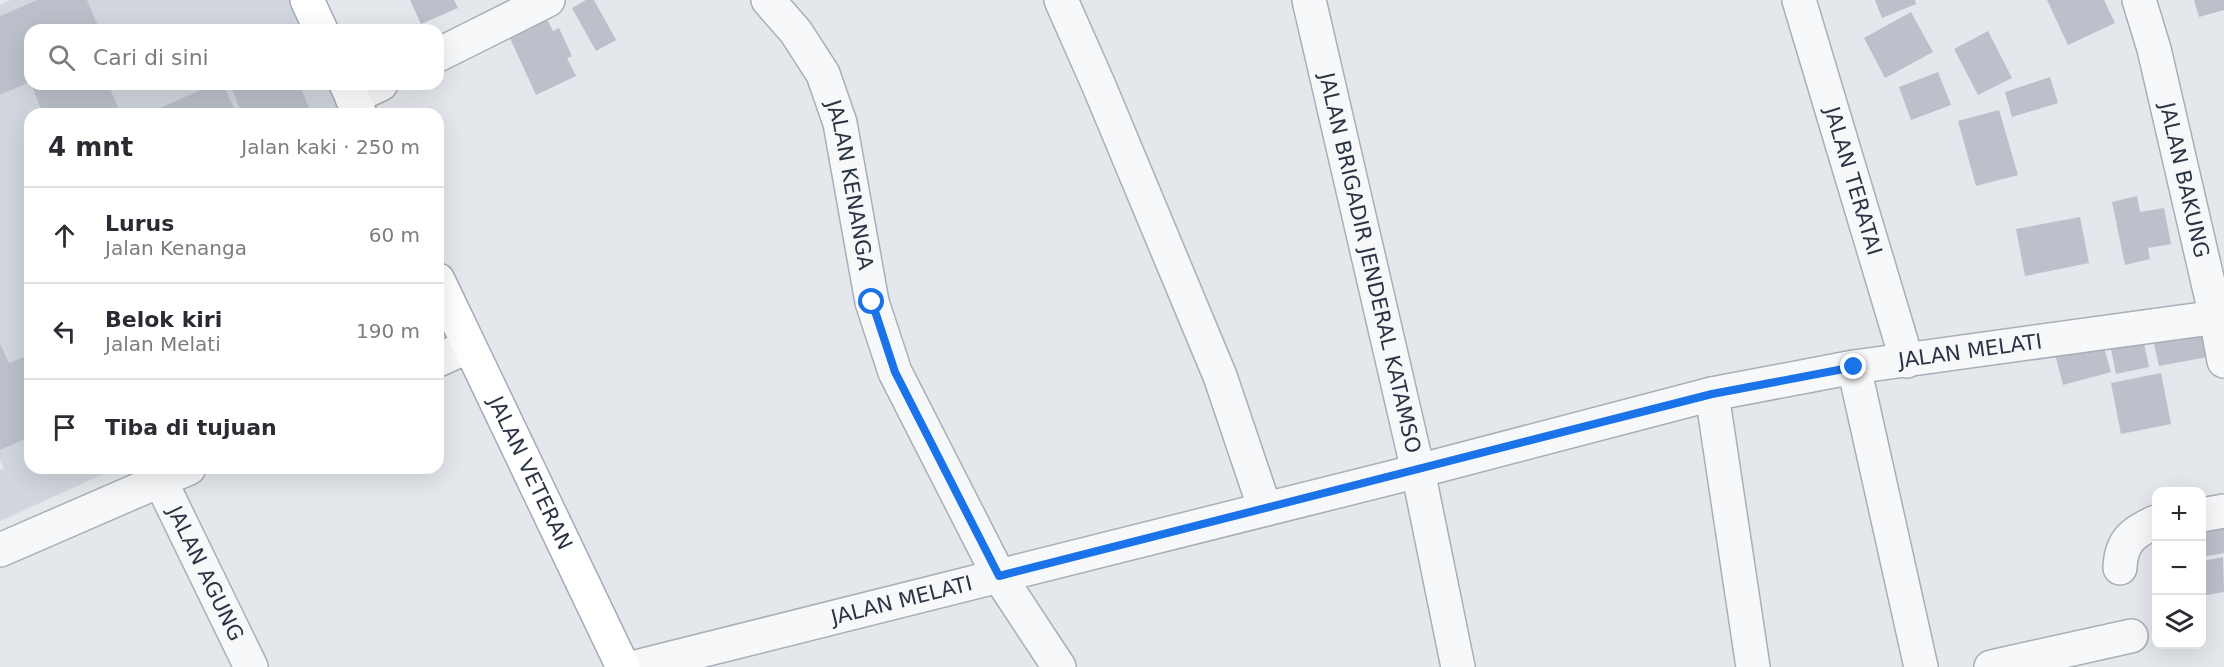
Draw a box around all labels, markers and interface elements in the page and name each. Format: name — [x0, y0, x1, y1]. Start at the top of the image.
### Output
search box — [24, 24, 444, 90]
icon: search — [45, 41, 78, 74]
text: Cari di sini — [93, 45, 209, 70]
street label: JALAN BRIGADIR JENDERAL KATAMSO — [1314, 69, 1425, 456]
street label: JALAN KENANGA — [820, 95, 878, 272]
street label: JALAN BAKUNG — [2154, 98, 2214, 260]
street label: JALAN TERATAI — [1819, 102, 1887, 258]
text: 4 mnt — [48, 132, 133, 162]
text: Jalan kaki · 250 m — [241, 135, 420, 159]
text: Lurus — [105, 211, 174, 236]
icon: ahead — [48, 219, 81, 252]
text: 60 m — [369, 223, 420, 247]
text: Jalan Kenanga — [105, 236, 247, 260]
route start — [858, 288, 884, 314]
text: Belok kiri — [105, 307, 222, 332]
icon: left — [48, 315, 81, 348]
text: 190 m — [356, 319, 420, 343]
street label: JALAN MELATI — [1895, 329, 2043, 373]
text: Jalan Melati — [105, 332, 221, 356]
route end — [1840, 353, 1866, 379]
street label: JALAN VETERAN — [483, 391, 577, 553]
icon: arrive — [48, 411, 81, 444]
text: Tiba di tujuan — [105, 415, 277, 440]
map controls — [2152, 487, 2206, 649]
button: + — [2152, 487, 2206, 541]
street label: JALAN AGUNG — [162, 500, 248, 645]
button: − — [2152, 541, 2206, 595]
street label: JALAN MELATI — [827, 571, 975, 630]
button: layers — [2152, 595, 2206, 649]

